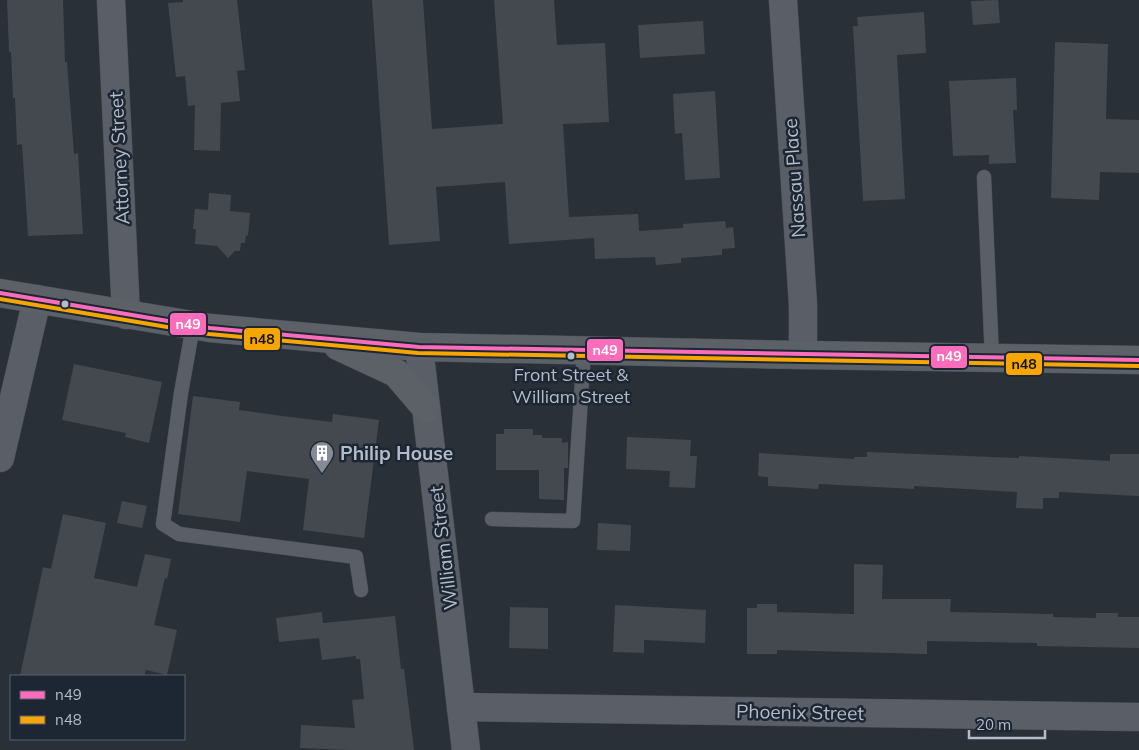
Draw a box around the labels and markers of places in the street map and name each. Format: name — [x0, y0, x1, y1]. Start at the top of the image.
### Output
unlabelled marker — [60, 299, 70, 309]
marker: Front Street & William Street — [566, 351, 576, 361]
place label: Front Street & William Street — [512, 363, 630, 408]
building icon: Philip House — [309, 440, 335, 474]
place label: Philip House — [340, 441, 453, 465]

